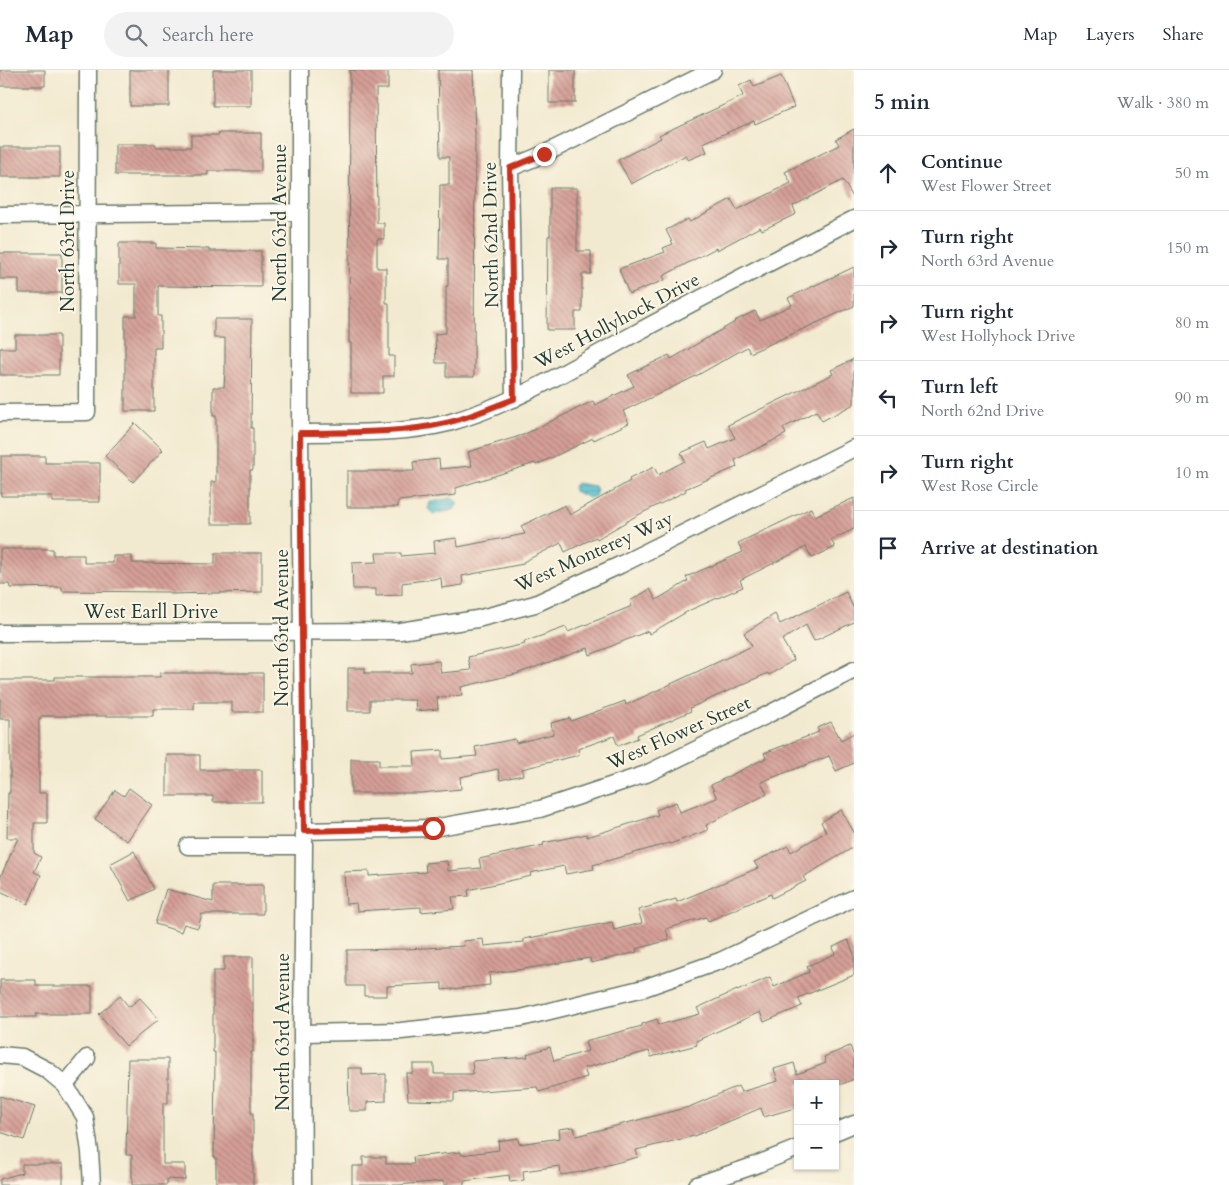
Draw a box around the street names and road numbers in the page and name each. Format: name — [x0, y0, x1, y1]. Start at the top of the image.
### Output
street label: North 63rd Avenue — [267, 144, 293, 302]
street label: North 62nd Drive — [477, 162, 505, 308]
street label: North 63rd Drive — [55, 170, 81, 312]
street label: West Hollyhock Drive — [529, 266, 704, 376]
street label: West Monterey Way — [510, 505, 677, 599]
street label: North 63rd Avenue — [269, 549, 295, 707]
street label: West Earll Drive — [83, 599, 218, 625]
street label: West Flower Street — [602, 690, 755, 777]
street label: North 63rd Avenue — [270, 953, 296, 1111]

